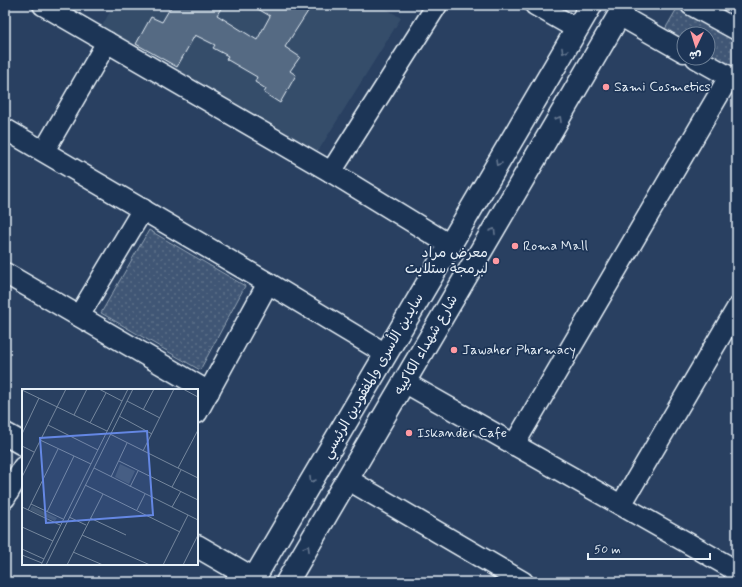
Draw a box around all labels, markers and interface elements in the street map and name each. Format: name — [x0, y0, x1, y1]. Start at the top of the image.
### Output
north arrow — [676, 26, 716, 66]
one-way arrow — [561, 47, 568, 54]
text: ش — [689, 48, 702, 62]
place label: Sami Cosmetics — [614, 78, 711, 96]
marker: Sami Cosmetics — [601, 82, 611, 92]
one-way arrow — [554, 116, 561, 123]
one-way arrow — [495, 159, 503, 166]
one-way arrow — [488, 228, 495, 235]
place label: Roma Mall — [523, 237, 588, 255]
marker: Roma Mall — [510, 241, 520, 251]
place label: معرض مراد لبرمجة ستلايت — [405, 244, 488, 278]
marker: معرض مراد لبرمجة ستلايت — [491, 256, 501, 266]
street label: سايدين الأسرى والمفقودين الرئيسي — [317, 290, 430, 463]
street label: شارع شهداء الكاكييه — [390, 292, 462, 398]
place label: Jawaher Pharmacy — [462, 341, 576, 359]
marker: Jawaher Pharmacy — [449, 345, 459, 355]
inset map — [22, 389, 198, 565]
place label: Iskander Cafe — [417, 424, 507, 442]
marker: Iskander Cafe — [404, 428, 414, 438]
one-way arrow — [309, 476, 316, 483]
scale bar — [588, 535, 710, 561]
text: 50 m — [594, 542, 621, 558]
one-way arrow — [302, 545, 309, 552]

